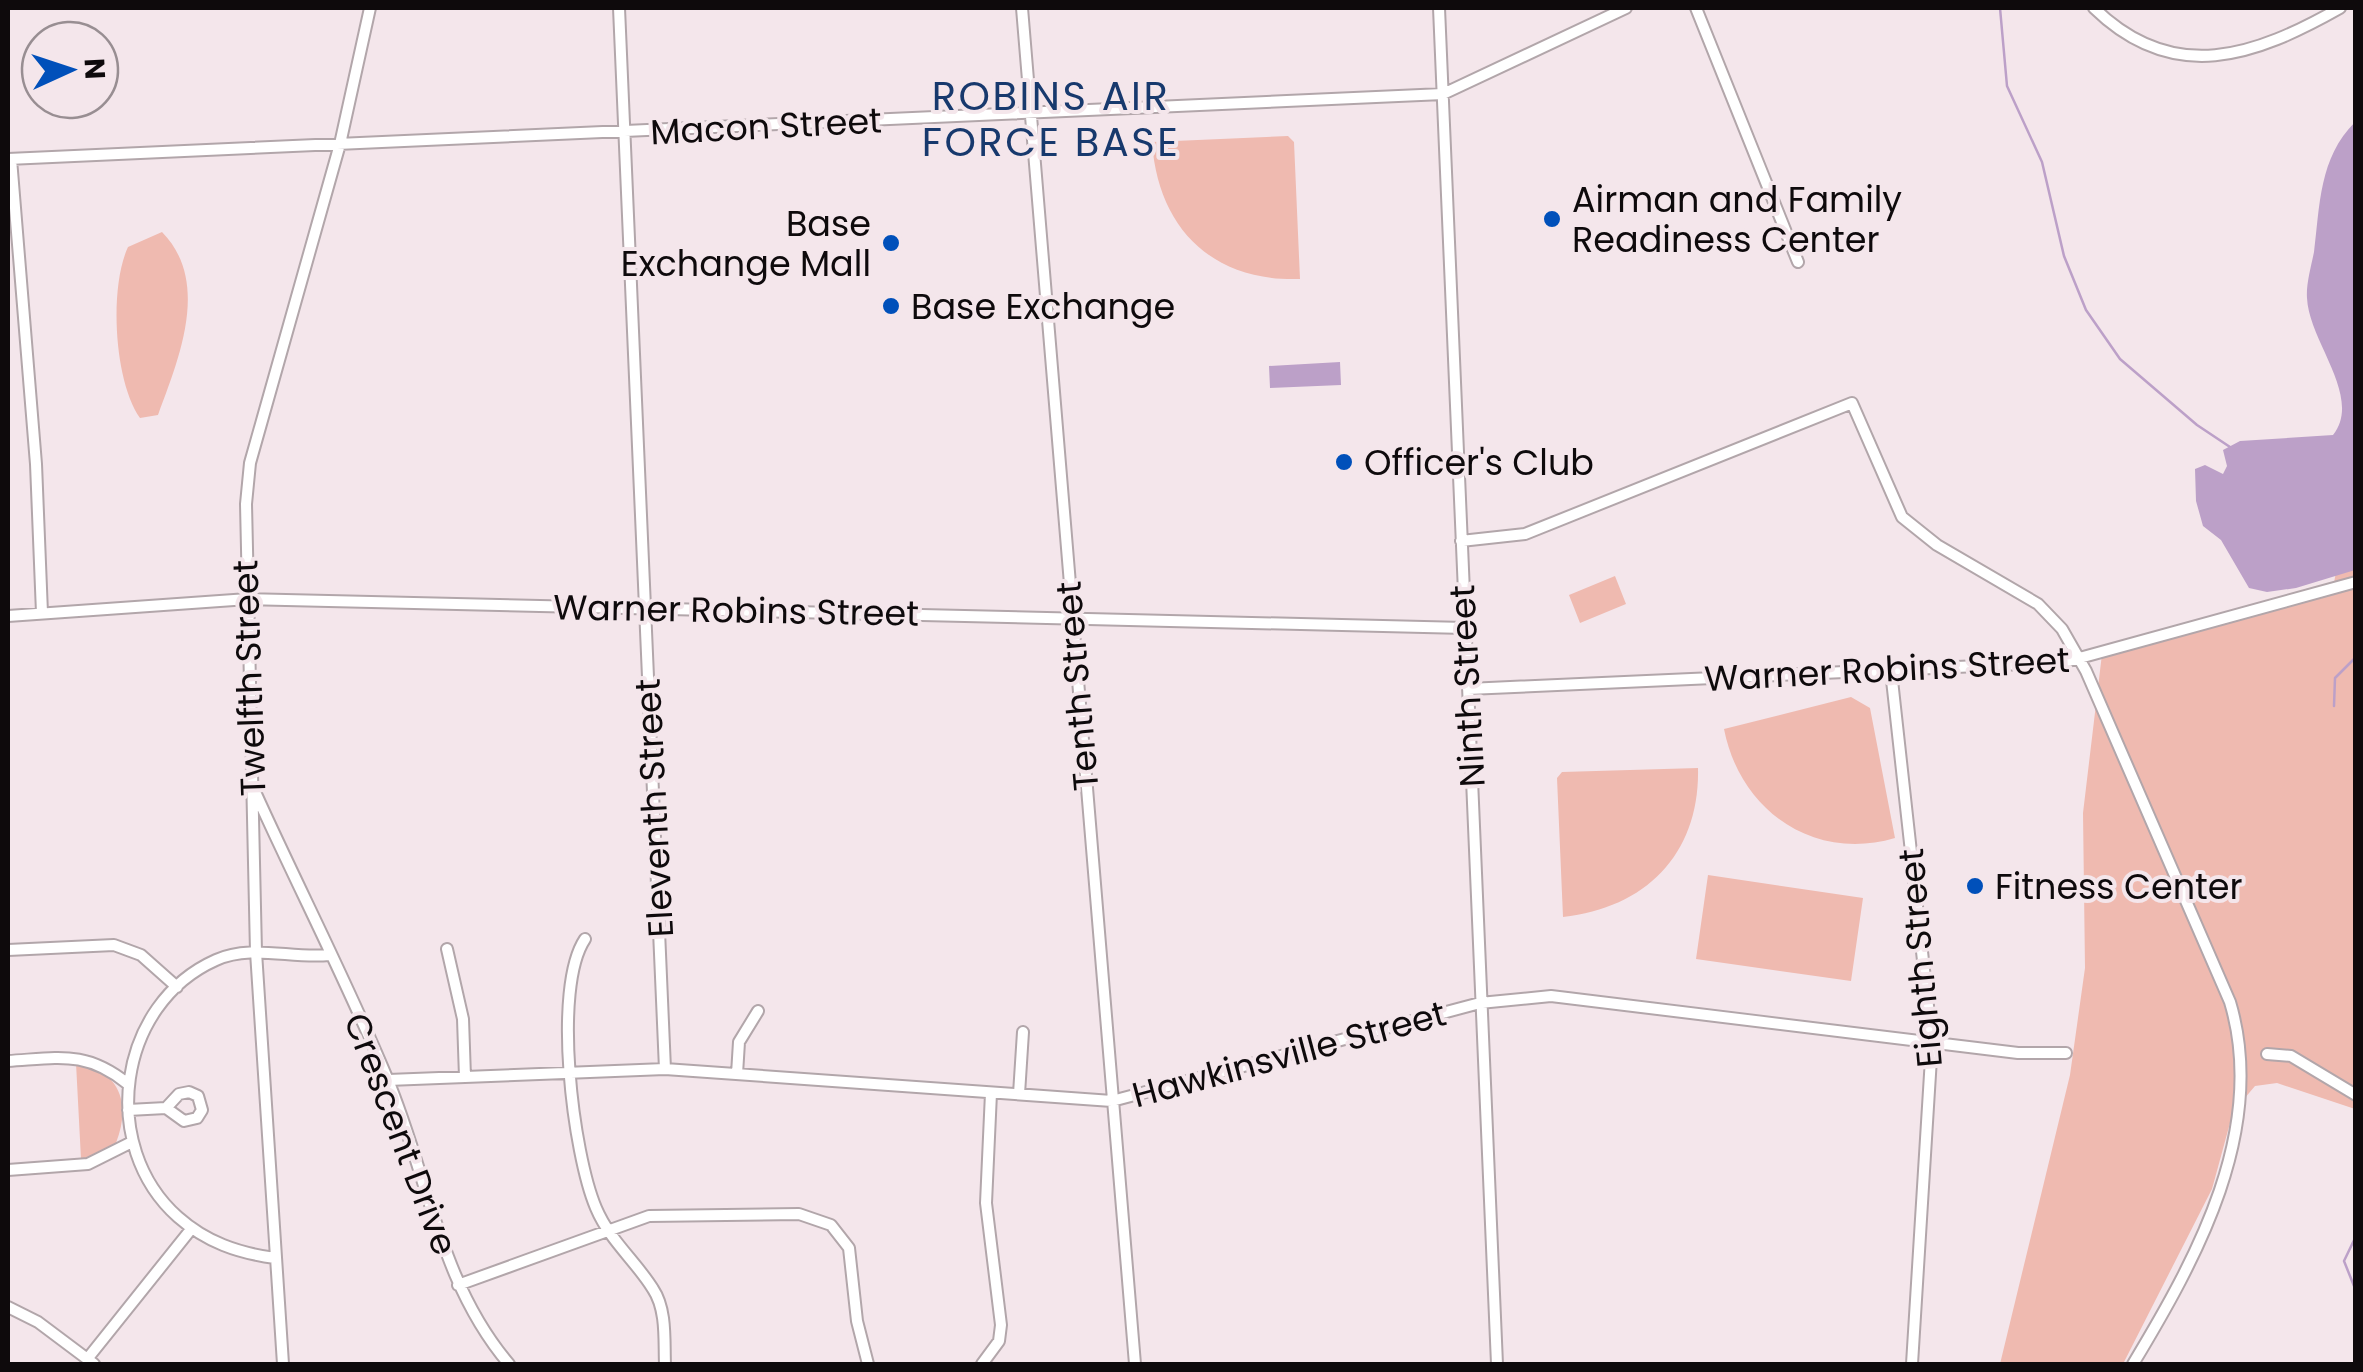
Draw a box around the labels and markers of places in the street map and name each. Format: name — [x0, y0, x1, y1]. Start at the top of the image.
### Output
place label: Airman and Family Readiness Center — [1572, 175, 1902, 264]
place label: Base Exchange Mall — [621, 199, 871, 288]
marker: Airman and Family Readiness Center — [1541, 208, 1563, 230]
marker: Base Exchange Mall — [880, 232, 902, 254]
place label: Base Exchange — [911, 282, 1175, 331]
marker: Base Exchange — [880, 295, 902, 317]
place label: Officer's Club — [1364, 438, 1594, 487]
marker: Officer's Club — [1333, 451, 1355, 473]
place label: Fitness Center — [1995, 862, 2243, 911]
marker: Fitness Center — [1964, 875, 1986, 897]

